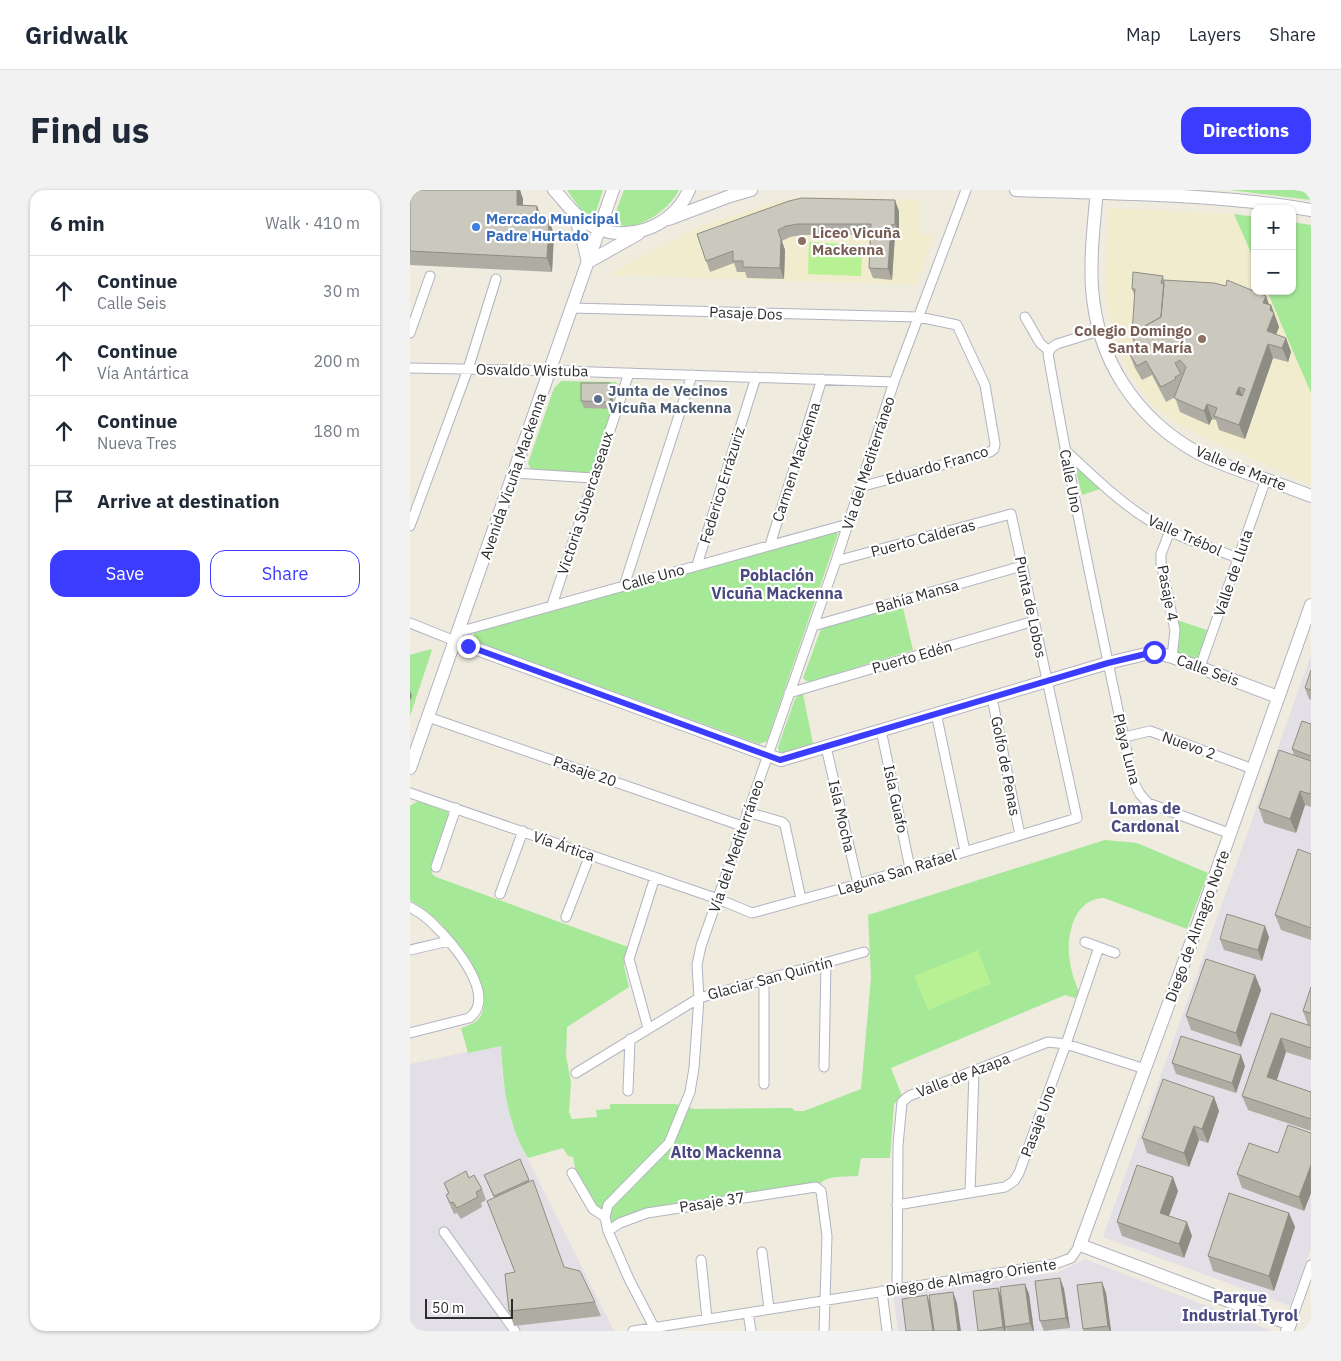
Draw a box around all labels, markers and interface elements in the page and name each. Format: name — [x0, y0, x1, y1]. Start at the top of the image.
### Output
text: Gridwalk — [25, 19, 128, 51]
text: Map — [1126, 23, 1161, 46]
text: Layers — [1189, 23, 1241, 46]
text: Share — [1269, 23, 1316, 46]
text: Find us — [30, 107, 149, 153]
button: Directions — [1181, 107, 1311, 154]
map controls — [1251, 205, 1296, 295]
button: + — [1251, 205, 1296, 250]
text: 6 min — [50, 209, 105, 237]
place label: Mercado Municipal Padre Hurtado — [486, 209, 619, 245]
text: Walk · 410 m — [265, 213, 360, 233]
marker: Mercado Municipal Padre Hurtado — [470, 221, 482, 233]
place label: Liceo Vicuña Mackenna — [812, 223, 901, 259]
marker: Liceo Vicuña Mackenna — [796, 235, 808, 247]
button: − — [1251, 250, 1296, 295]
text: Continue — [97, 269, 177, 293]
icon: ahead — [50, 277, 78, 305]
text: 30 m — [323, 281, 360, 301]
text: Calle Seis — [97, 293, 167, 313]
street label: Pasaje Dos — [709, 302, 783, 324]
place label: Colegio Domingo Santa María — [1074, 321, 1192, 357]
marker: Colegio Domingo Santa María — [1196, 333, 1208, 345]
text: Continue — [97, 339, 177, 363]
icon: ahead — [50, 347, 78, 375]
text: 200 m — [313, 351, 360, 371]
street label: Osvaldo Wistuba — [476, 360, 588, 380]
text: Vía Antártica — [97, 363, 189, 383]
place label: Junta de Vecinos Vicuña Mackenna — [608, 381, 732, 417]
street label: Avenida Vicuña Mackenna — [476, 390, 550, 562]
marker: Junta de Vecinos Vicuña Mackenna — [592, 393, 604, 405]
street label: Vía del Mediterráneo — [837, 394, 899, 532]
street label: Carmen Mackenna — [768, 400, 824, 524]
text: Continue — [97, 409, 177, 433]
icon: ahead — [50, 417, 78, 445]
text: 180 m — [313, 421, 360, 441]
street label: Federico Errázuriz — [695, 424, 749, 546]
street label: Victoria Subercaseaux — [553, 429, 617, 577]
text: Nueva Tres — [97, 433, 177, 453]
street label: Eduardo Franco — [884, 441, 990, 489]
street label: Valle de Marte — [1193, 441, 1289, 495]
street label: Calle Uno — [1056, 448, 1086, 514]
icon: arrive — [50, 487, 78, 515]
text: Arrive at destination — [97, 489, 280, 513]
street label: Valle Trébol — [1145, 510, 1225, 560]
street label: Puerto Calderas — [869, 515, 977, 561]
street label: Valle de Lluta — [1209, 527, 1257, 619]
button: Save — [50, 550, 200, 597]
button: Share — [210, 550, 360, 597]
street label: Punta de Lobos — [1011, 554, 1051, 660]
street label: Calle Uno — [619, 560, 687, 594]
street label: Pasaje 4 — [1153, 563, 1183, 623]
district label: Población Vicuña Mackenna — [711, 565, 843, 603]
street label: Bahía Mansa — [873, 575, 961, 617]
route end — [457, 635, 480, 658]
street label: Puerto Edén — [870, 636, 954, 678]
route start — [1143, 641, 1166, 664]
street label: Calle Seis — [1174, 650, 1242, 690]
street label: Playa Luna — [1109, 712, 1145, 786]
street label: Golfo de Penas — [987, 715, 1025, 817]
street label: Nuevo 2 — [1160, 727, 1218, 763]
street label: Pasaje 20 — [551, 751, 619, 791]
street label: Isla Guafo — [880, 763, 912, 835]
street label: Vía del Mediterráneo — [704, 777, 768, 915]
street label: Isla Mocha — [824, 778, 860, 854]
district label: Lomas de Cardonal — [1109, 798, 1181, 836]
street label: Vía Ártica — [531, 827, 597, 865]
street label: Laguna San Rafael — [835, 845, 959, 899]
street label: Diego de Almagro Norte — [1161, 847, 1233, 1005]
street label: Glaciar San Quintín — [705, 952, 835, 1004]
street label: Valle de Azapa — [914, 1048, 1012, 1102]
street label: Pasaje Uno — [1016, 1083, 1060, 1159]
district label: Alto Mackenna — [670, 1142, 782, 1162]
street label: Pasaje 37 — [678, 1187, 746, 1217]
street label: Diego de Almagro Oriente — [884, 1254, 1058, 1300]
district label: Parque Industrial Tyrol — [1182, 1287, 1298, 1325]
scale bar — [425, 1296, 512, 1319]
text: 50 m — [432, 1299, 464, 1317]

